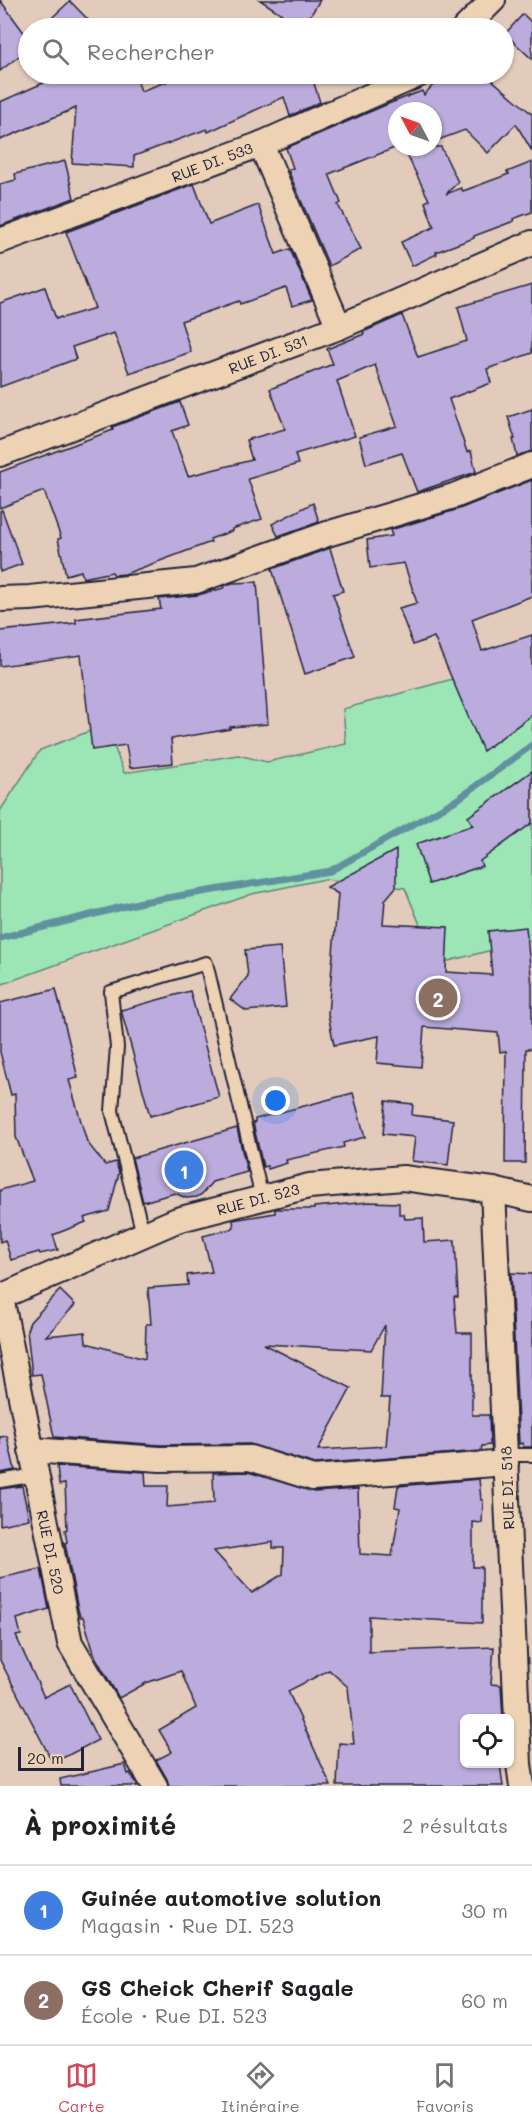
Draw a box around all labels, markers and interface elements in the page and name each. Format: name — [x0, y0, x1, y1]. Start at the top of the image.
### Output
search box — [18, 18, 514, 84]
icon: search — [39, 35, 72, 68]
text: Rechercher — [87, 37, 215, 66]
north arrow — [388, 102, 442, 156]
street label: RUE DI. 533 — [169, 137, 256, 187]
street label: RUE DI. 531 — [225, 330, 311, 378]
pin: 2 — [418, 976, 458, 1020]
your location — [261, 1086, 290, 1115]
pin: 1 — [164, 1148, 204, 1192]
street label: RUE DI. 523 — [214, 1178, 302, 1220]
street label: RUE DI. 518 — [496, 1446, 518, 1530]
street label: RUE DI. 520 — [32, 1508, 70, 1596]
map controls — [460, 1714, 514, 1768]
button: locate — [460, 1714, 514, 1768]
scale bar — [18, 1744, 84, 1772]
text: 20 m — [27, 1747, 64, 1768]
text: À proximité — [24, 1808, 176, 1842]
text: 2 résultats — [402, 1812, 508, 1838]
text: Guinée automotive solution — [81, 1883, 381, 1912]
text: 1 — [39, 1897, 48, 1923]
text: 30 m — [462, 1897, 508, 1923]
text: Magasin · Rue DI. 523 — [81, 1912, 294, 1938]
text: GS Cheick Cherif Sagale — [81, 1973, 354, 2002]
text: 2 — [38, 1987, 49, 2013]
text: 60 m — [461, 1987, 508, 2013]
text: École · Rue DI. 523 — [81, 2002, 267, 2028]
tab: Carte — [58, 2059, 105, 2116]
tab: Itinéraire — [221, 2059, 300, 2116]
tab: Favoris — [416, 2059, 474, 2116]

